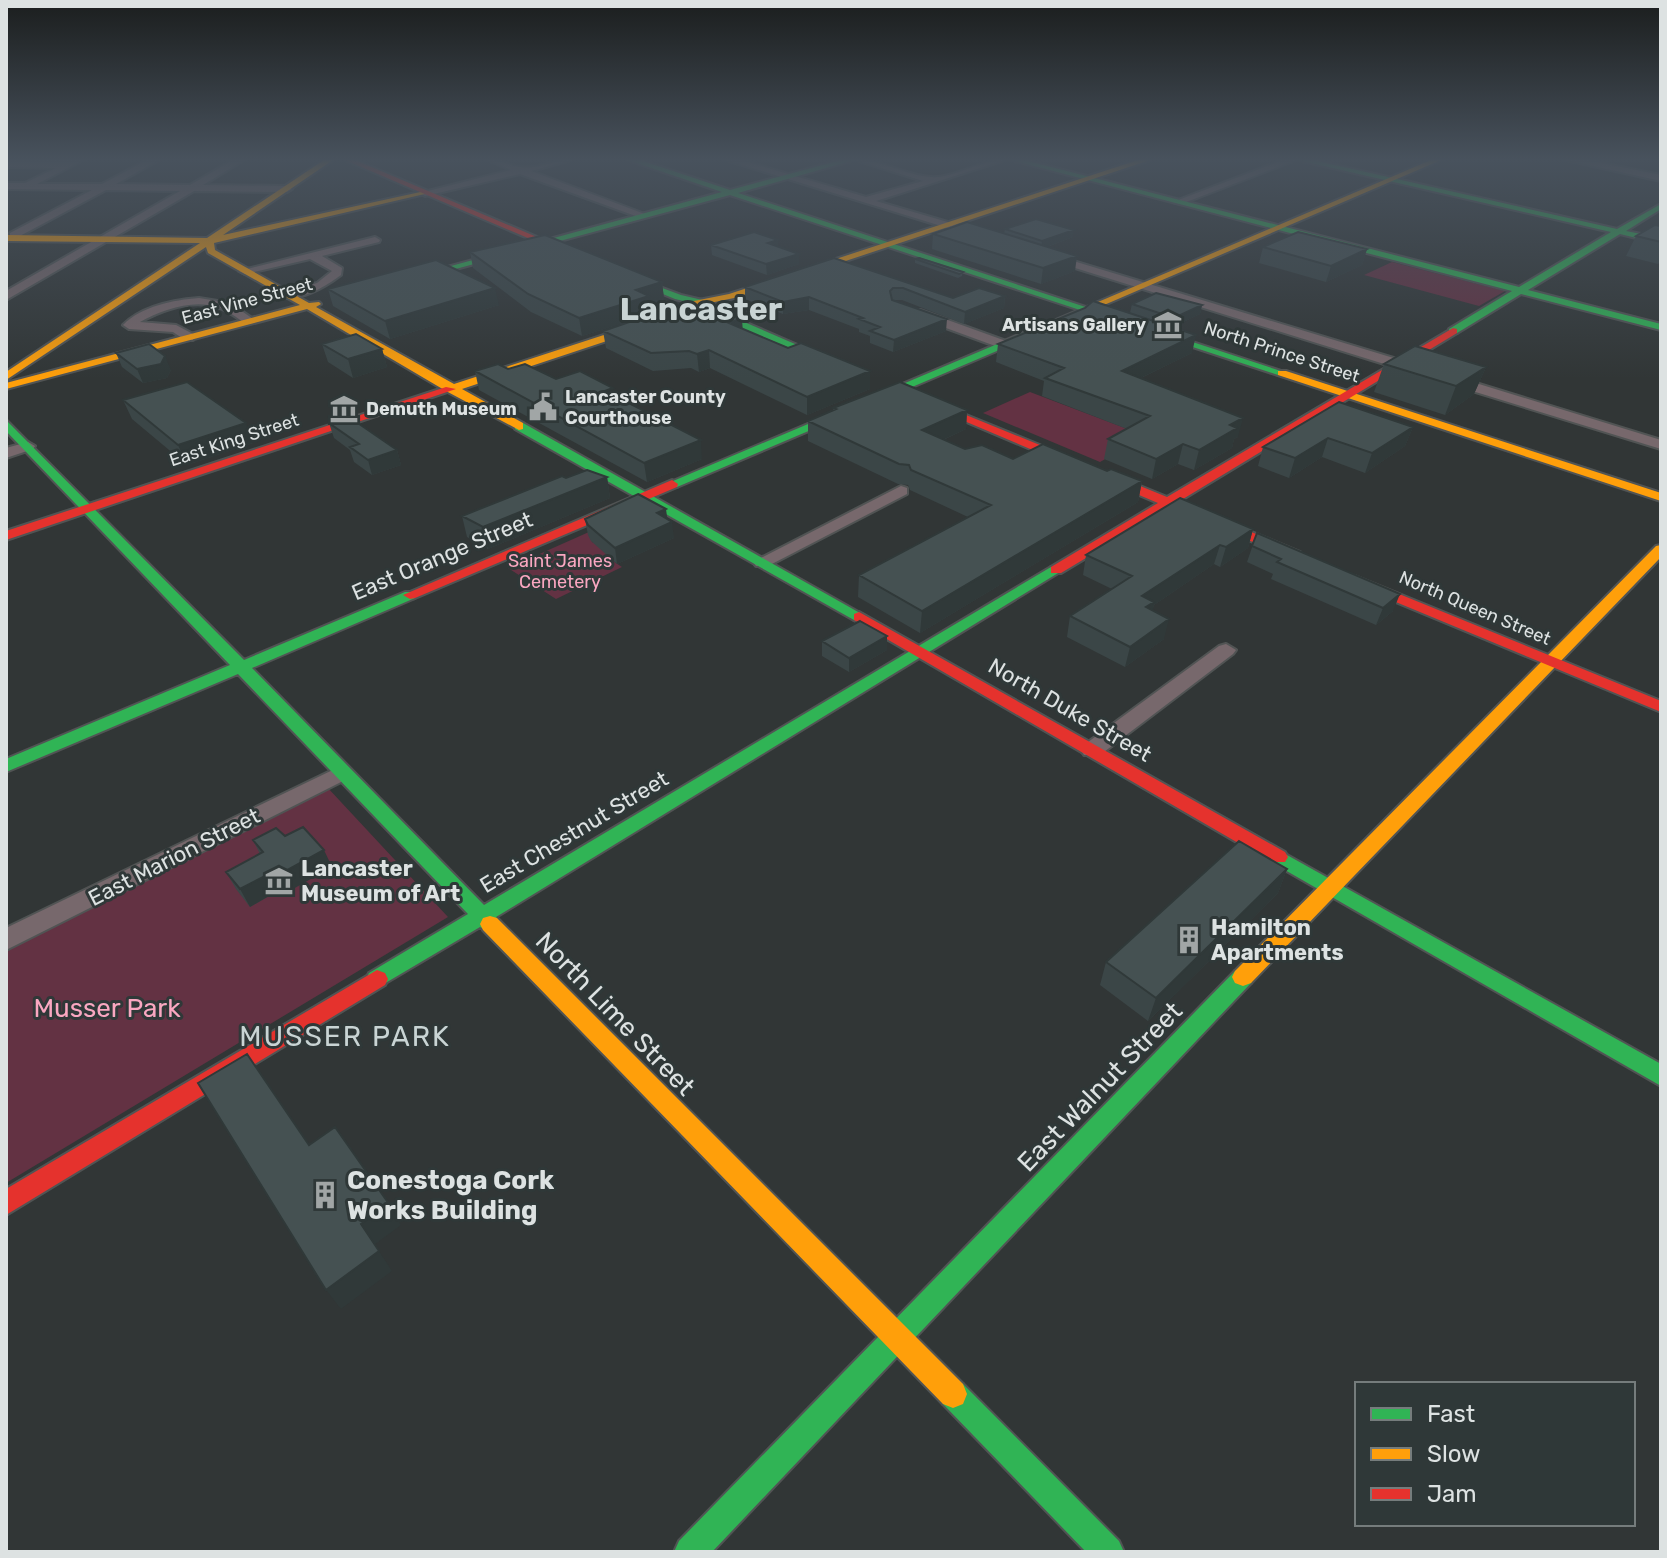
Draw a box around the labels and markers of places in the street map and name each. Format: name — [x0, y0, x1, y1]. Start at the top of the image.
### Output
museum icon: Artisans Gallery — [1153, 310, 1183, 340]
place label: Artisans Gallery — [1002, 314, 1146, 336]
place label: Lancaster County Courthouse — [565, 386, 726, 429]
public building icon: Lancaster County Courthouse — [528, 392, 558, 422]
museum icon: Demuth Museum — [329, 394, 359, 424]
place label: Demuth Museum — [366, 398, 517, 420]
place label: Lancaster Museum of Art — [301, 855, 460, 907]
museum icon: Lancaster Museum of Art — [264, 866, 294, 896]
place label: Hamilton Apartments — [1211, 914, 1344, 966]
building icon: Hamilton Apartments — [1174, 925, 1204, 955]
place label: Conestoga Cork Works Building — [347, 1165, 555, 1226]
building icon: Conestoga Cork Works Building — [310, 1180, 340, 1210]

